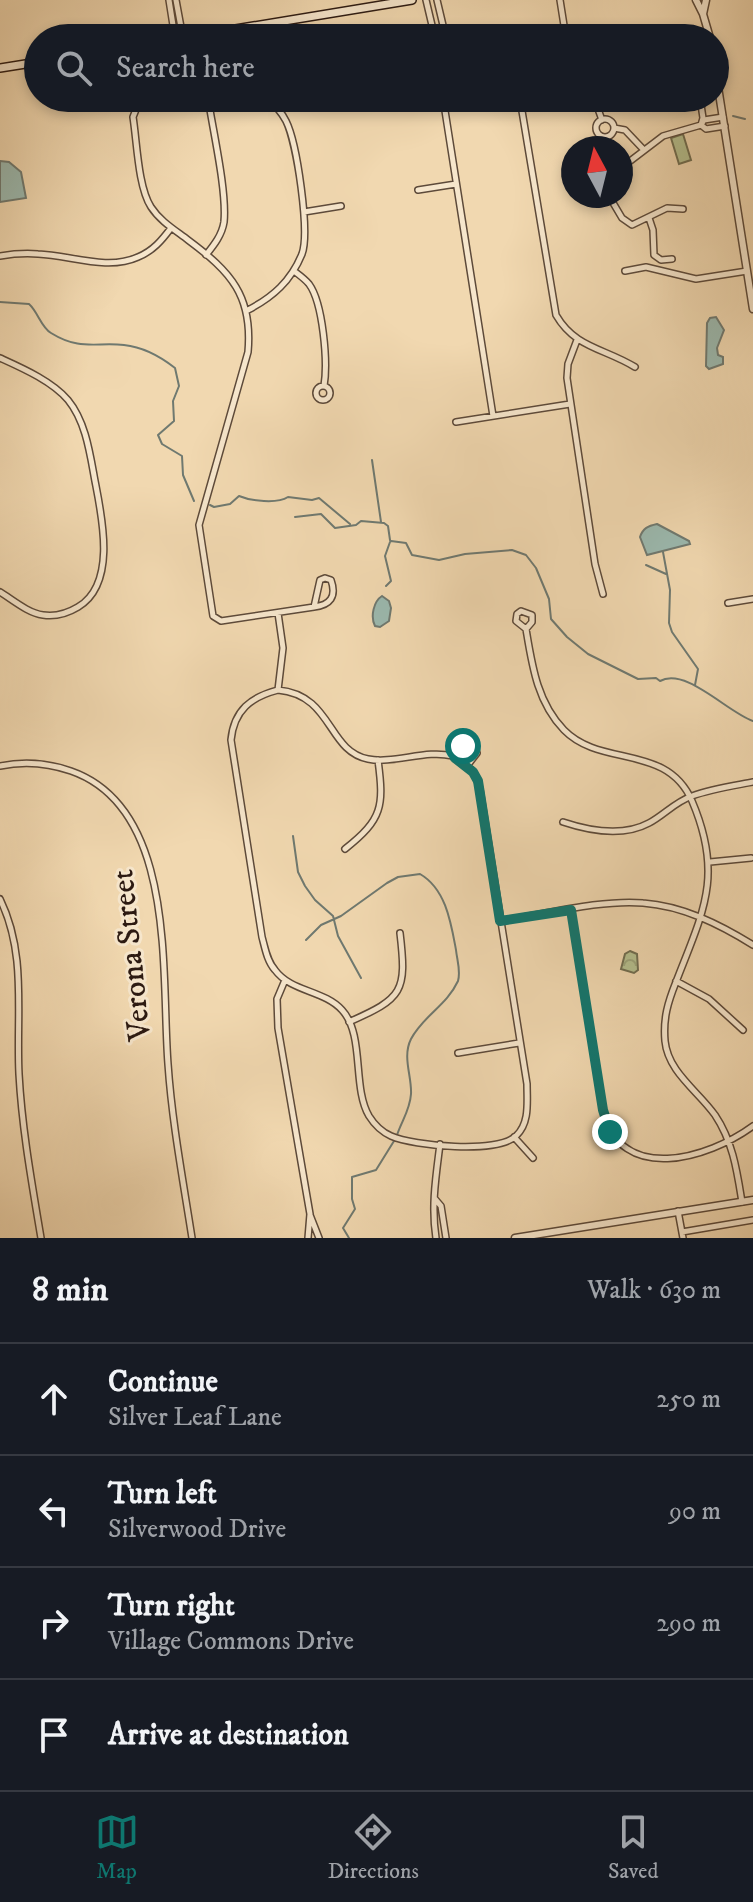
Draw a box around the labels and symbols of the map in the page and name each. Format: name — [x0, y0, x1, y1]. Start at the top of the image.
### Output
north arrow — [561, 136, 633, 208]
route start — [445, 728, 481, 764]
street label: Verona Street — [103, 867, 161, 1044]
route end — [592, 1114, 628, 1150]

